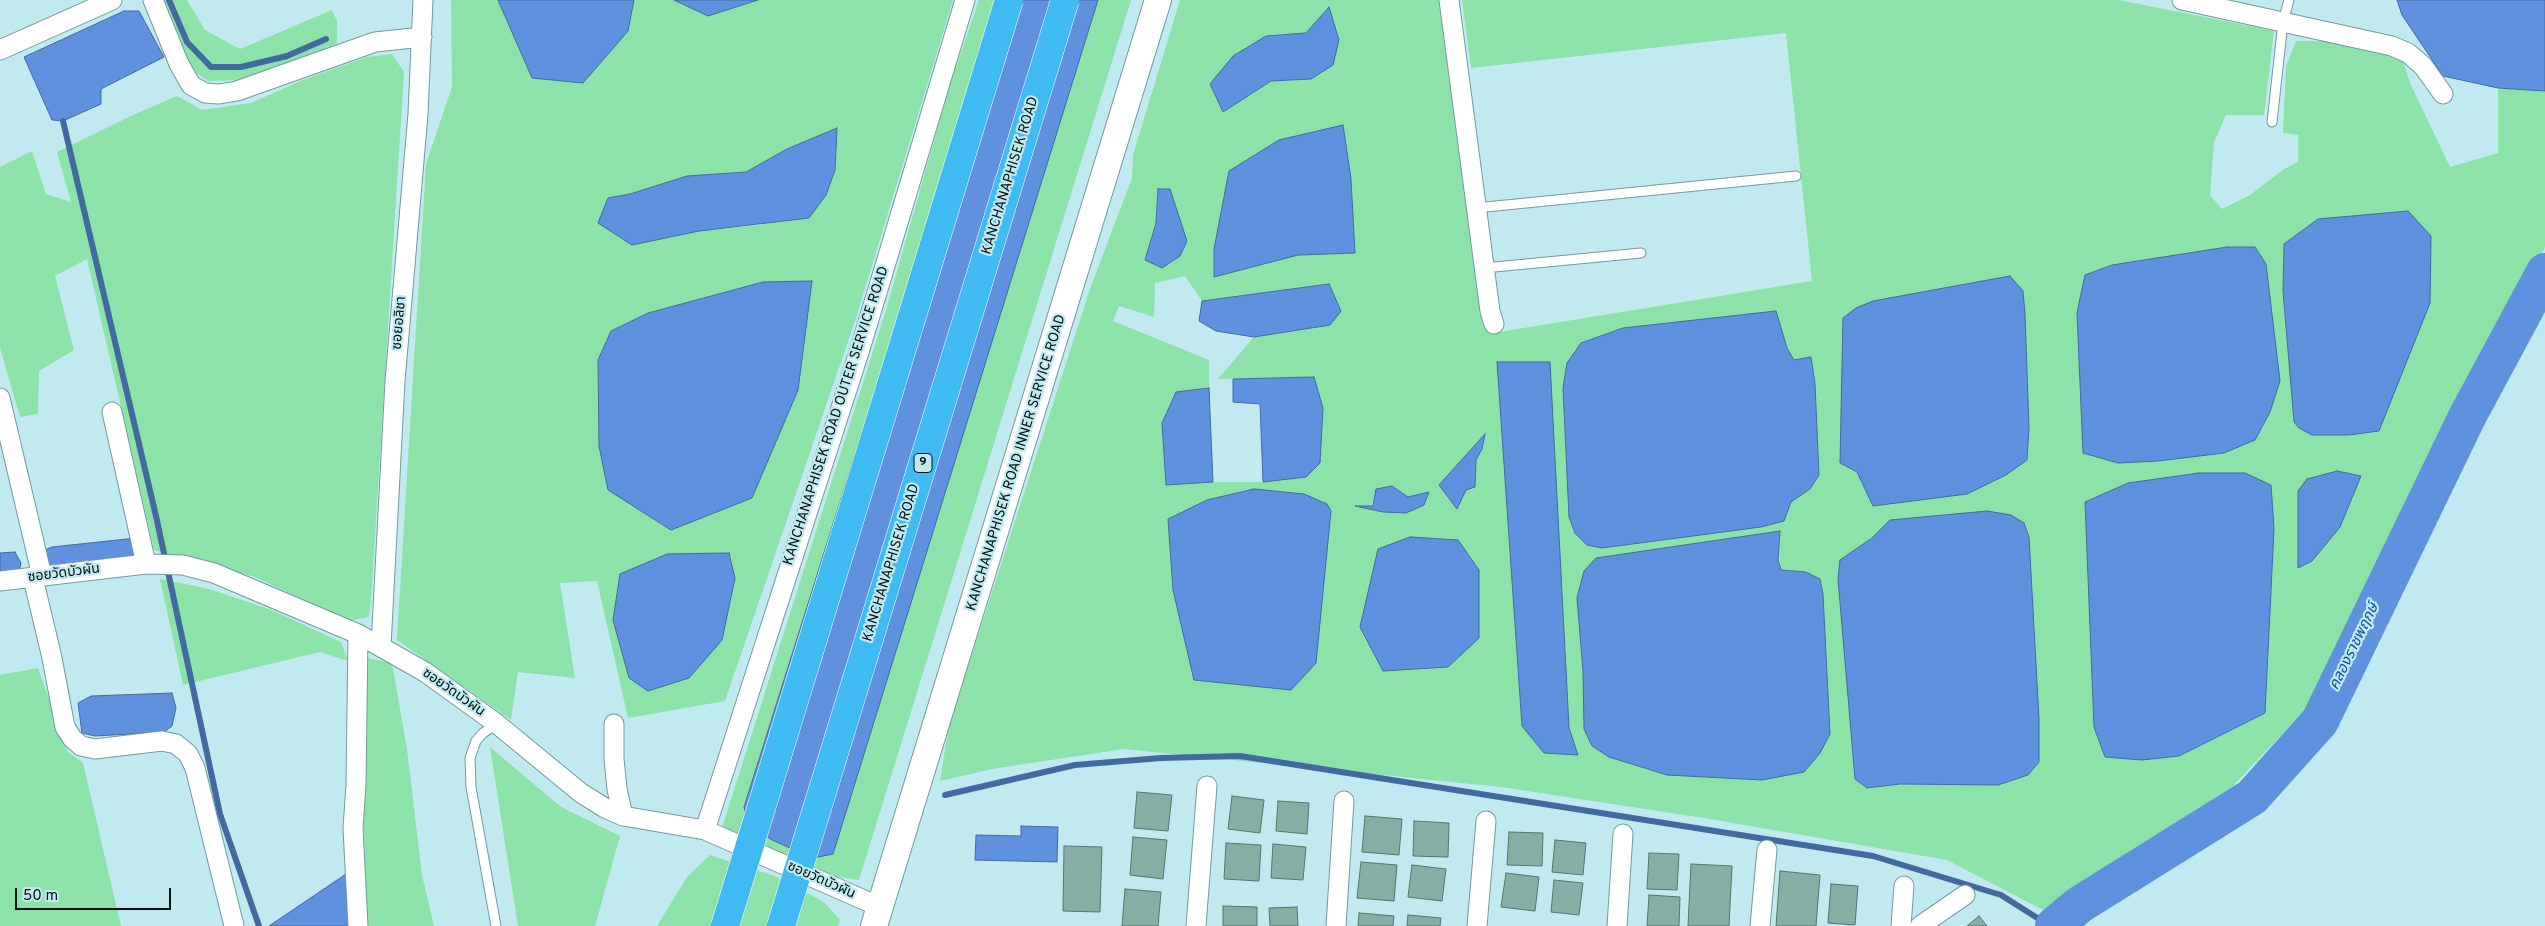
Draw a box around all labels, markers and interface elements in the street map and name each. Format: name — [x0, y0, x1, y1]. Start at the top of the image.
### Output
street label: KANCHANAPHISEK ROAD — [979, 95, 1043, 257]
street label: KANCHANAPHISEK ROAD OUTER SERVICE ROAD — [781, 264, 893, 568]
street label: ซอยอลิชา — [389, 296, 411, 350]
street label: KANCHANAPHISEK ROAD INNER SERVICE ROAD — [964, 313, 1070, 613]
road number: 9 — [914, 453, 932, 472]
street label: KANCHANAPHISEK ROAD — [860, 482, 924, 644]
street label: ซอยวัดบัวผัน — [27, 561, 101, 587]
water label: คลองราชพฤกษ์ — [2326, 601, 2384, 693]
street label: ซอยวัดบัวผัน — [418, 665, 488, 721]
street label: ซอยวัดบัวผัน — [784, 859, 858, 903]
scale bar — [18, 878, 174, 910]
text: 50 m — [23, 887, 58, 906]

